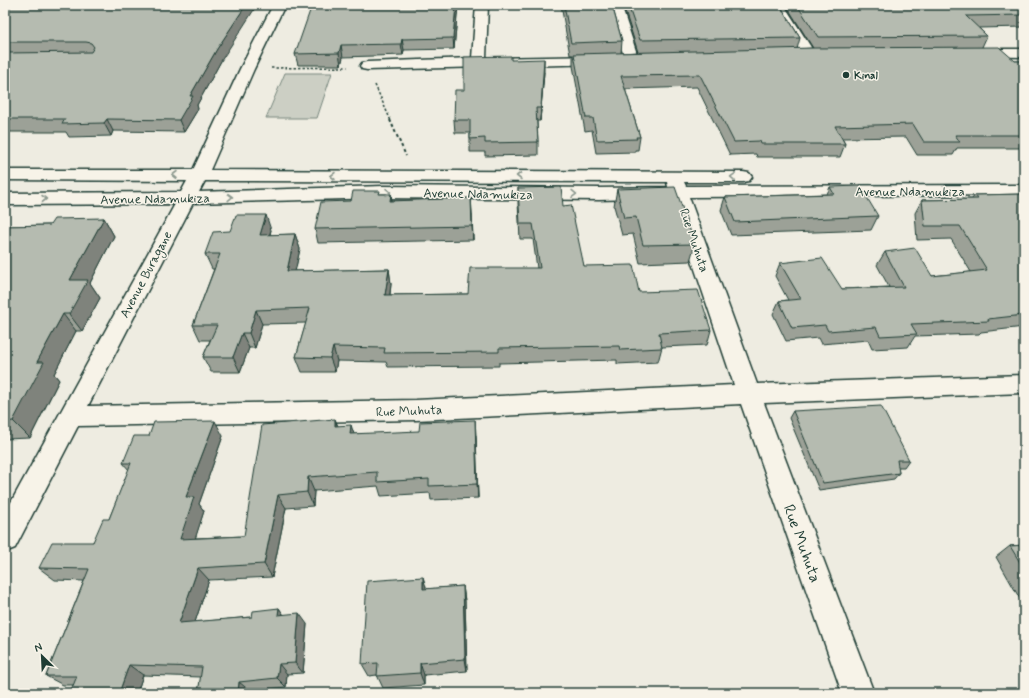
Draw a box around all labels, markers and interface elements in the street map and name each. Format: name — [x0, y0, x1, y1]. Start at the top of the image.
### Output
place label: Kinal — [854, 69, 878, 83]
marker: Kinal — [841, 70, 851, 80]
one-way arrow — [172, 171, 178, 179]
one-way arrow — [330, 171, 336, 180]
one-way arrow — [516, 172, 522, 180]
one-way arrow — [730, 173, 736, 181]
street label: Avenue Ndamukiza — [855, 184, 965, 201]
street label: Avenue Ndamukiza — [423, 185, 533, 204]
one-way arrow — [385, 188, 391, 196]
street label: Avenue Ndamukiza — [100, 190, 210, 209]
one-way arrow — [571, 190, 577, 198]
one-way arrow — [227, 193, 233, 201]
one-way arrow — [41, 195, 47, 203]
street label: Rue Muhuta — [675, 206, 712, 275]
street label: Avenue Buragane — [116, 228, 177, 322]
street label: Rue Muhuta — [376, 402, 443, 421]
street label: Rue Muhuta — [778, 501, 826, 586]
north arrow — [22, 636, 62, 676]
text: N — [32, 640, 45, 656]

